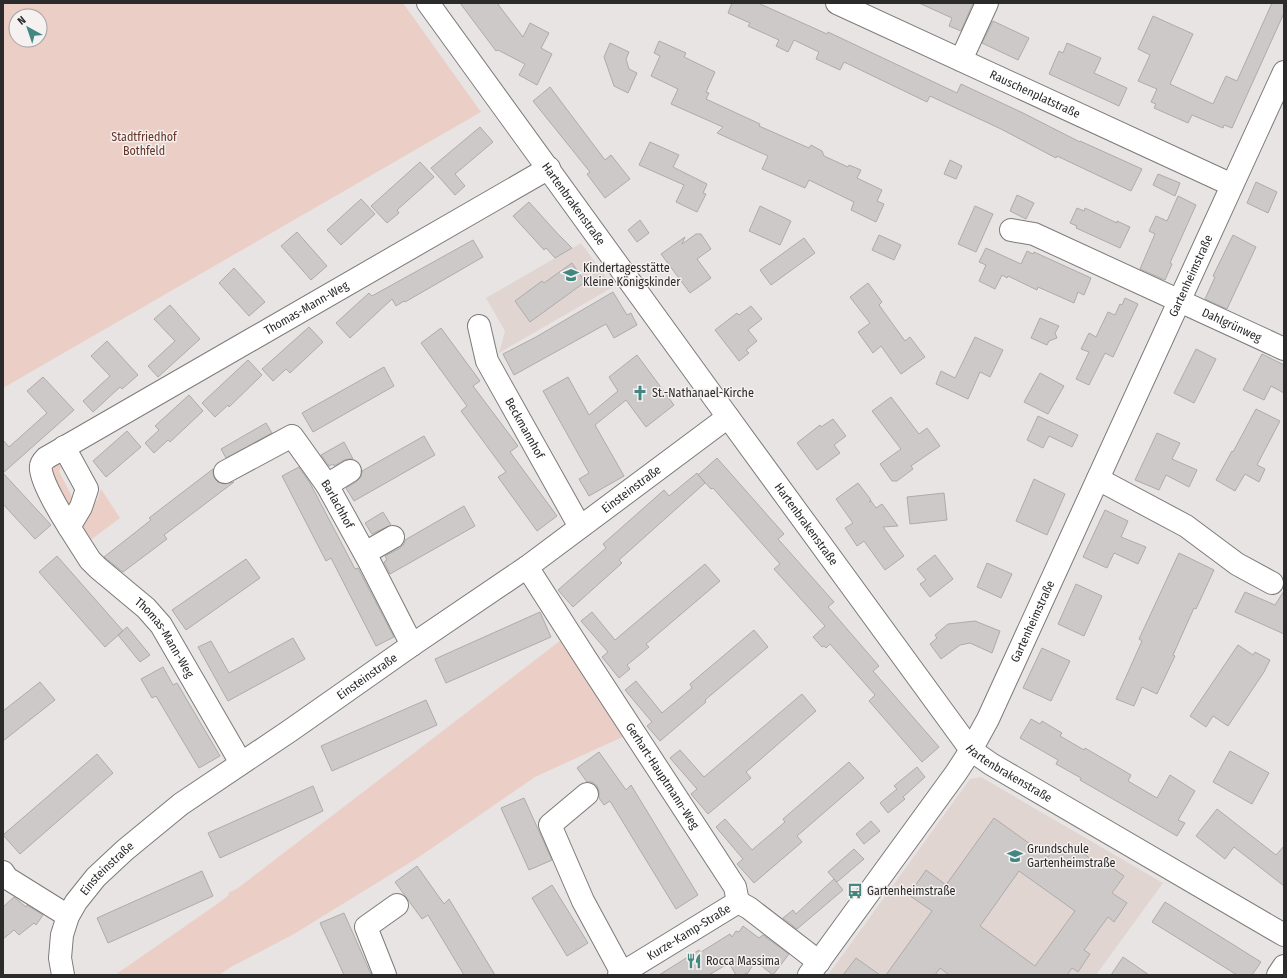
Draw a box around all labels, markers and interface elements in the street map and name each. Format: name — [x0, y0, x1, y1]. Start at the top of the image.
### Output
north arrow — [8, 8, 48, 48]
text: N — [15, 14, 29, 28]
street label: Rauschenplatstraße — [988, 67, 1082, 121]
park label: Stadtfriedhof Bothfeld — [111, 130, 178, 158]
street label: Hartenbrakenstraße — [539, 160, 608, 248]
street label: Gartenheimstraße — [1166, 233, 1216, 319]
place label: Kindertagesstätte Kleine Königskinder — [583, 261, 681, 289]
school or university icon: Kindertagesstätte Kleine Königskinder — [562, 266, 580, 284]
street label: Thomas-Mann-Weg — [262, 278, 351, 338]
street label: Dahlgrünweg — [1200, 305, 1264, 345]
church icon: St.-Nathanael-Kirche — [631, 384, 649, 402]
place label: St.-Nathanael-Kirche — [652, 386, 754, 400]
street label: Beckmannhof — [502, 395, 548, 462]
street label: Einsteinstraße — [599, 463, 664, 516]
street label: Barlachhof — [318, 477, 357, 532]
street label: Hartenbrakenstraße — [772, 480, 841, 568]
street label: Gartenheimstraße — [1008, 578, 1058, 665]
street label: Thomas-Mann-Weg — [132, 595, 197, 680]
street label: Einsteinstraße — [334, 651, 400, 703]
street label: Gerhart-Hauptmann-Weg — [623, 720, 702, 832]
street label: Hartenbrakenstraße — [963, 742, 1054, 805]
street label: Einsteinstraße — [77, 839, 137, 898]
place label: Grundschule Gartenheimstraße — [1027, 842, 1116, 870]
school or university icon: Grundschule Gartenheimstraße — [1006, 847, 1024, 865]
bus stop icon: Gartenheimstraße — [846, 882, 864, 900]
place label: Gartenheimstraße — [867, 884, 956, 898]
street label: Kurze-Kamp-Straße — [645, 901, 733, 963]
restaurant icon: Rocca Massima — [685, 952, 703, 970]
place label: Rocca Massima — [706, 954, 780, 968]

